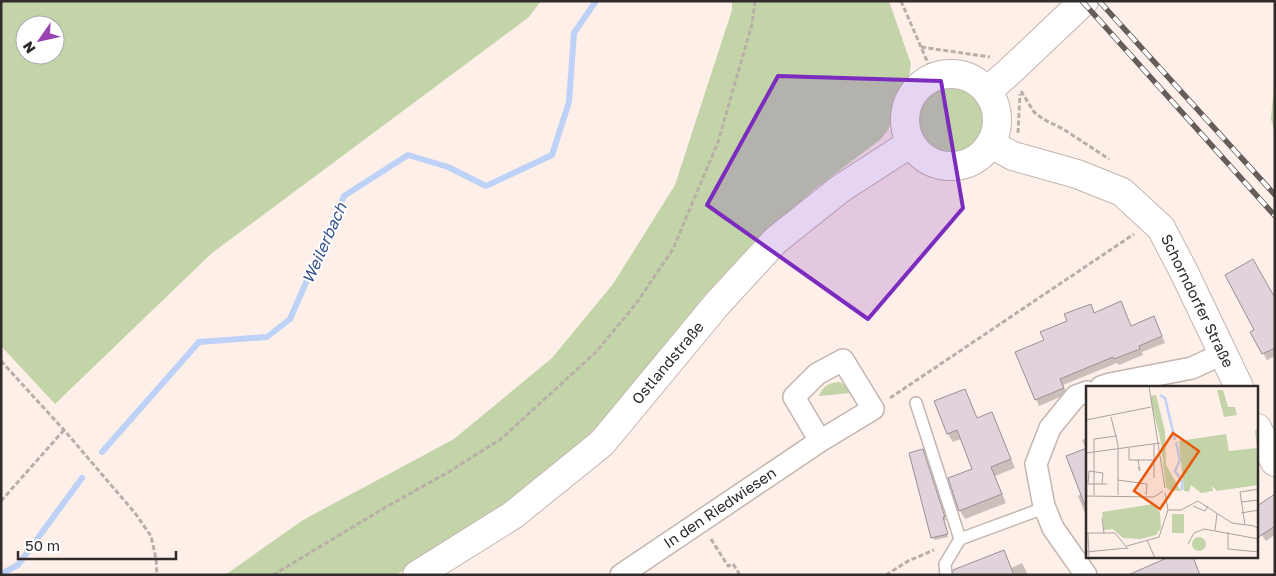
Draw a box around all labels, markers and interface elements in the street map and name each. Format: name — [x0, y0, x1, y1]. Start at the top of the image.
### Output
north arrow — [15, 15, 65, 65]
text: N — [19, 38, 39, 57]
water label: Weilerbach — [297, 199, 351, 286]
street label: Schorndorfer Straße — [1158, 231, 1238, 370]
street label: Ostlandstraße — [627, 317, 707, 407]
inset map — [1086, 386, 1258, 558]
street label: In den Riedwiesen — [660, 463, 779, 551]
scale bar — [18, 528, 175, 560]
text: 50 m — [25, 536, 60, 554]

